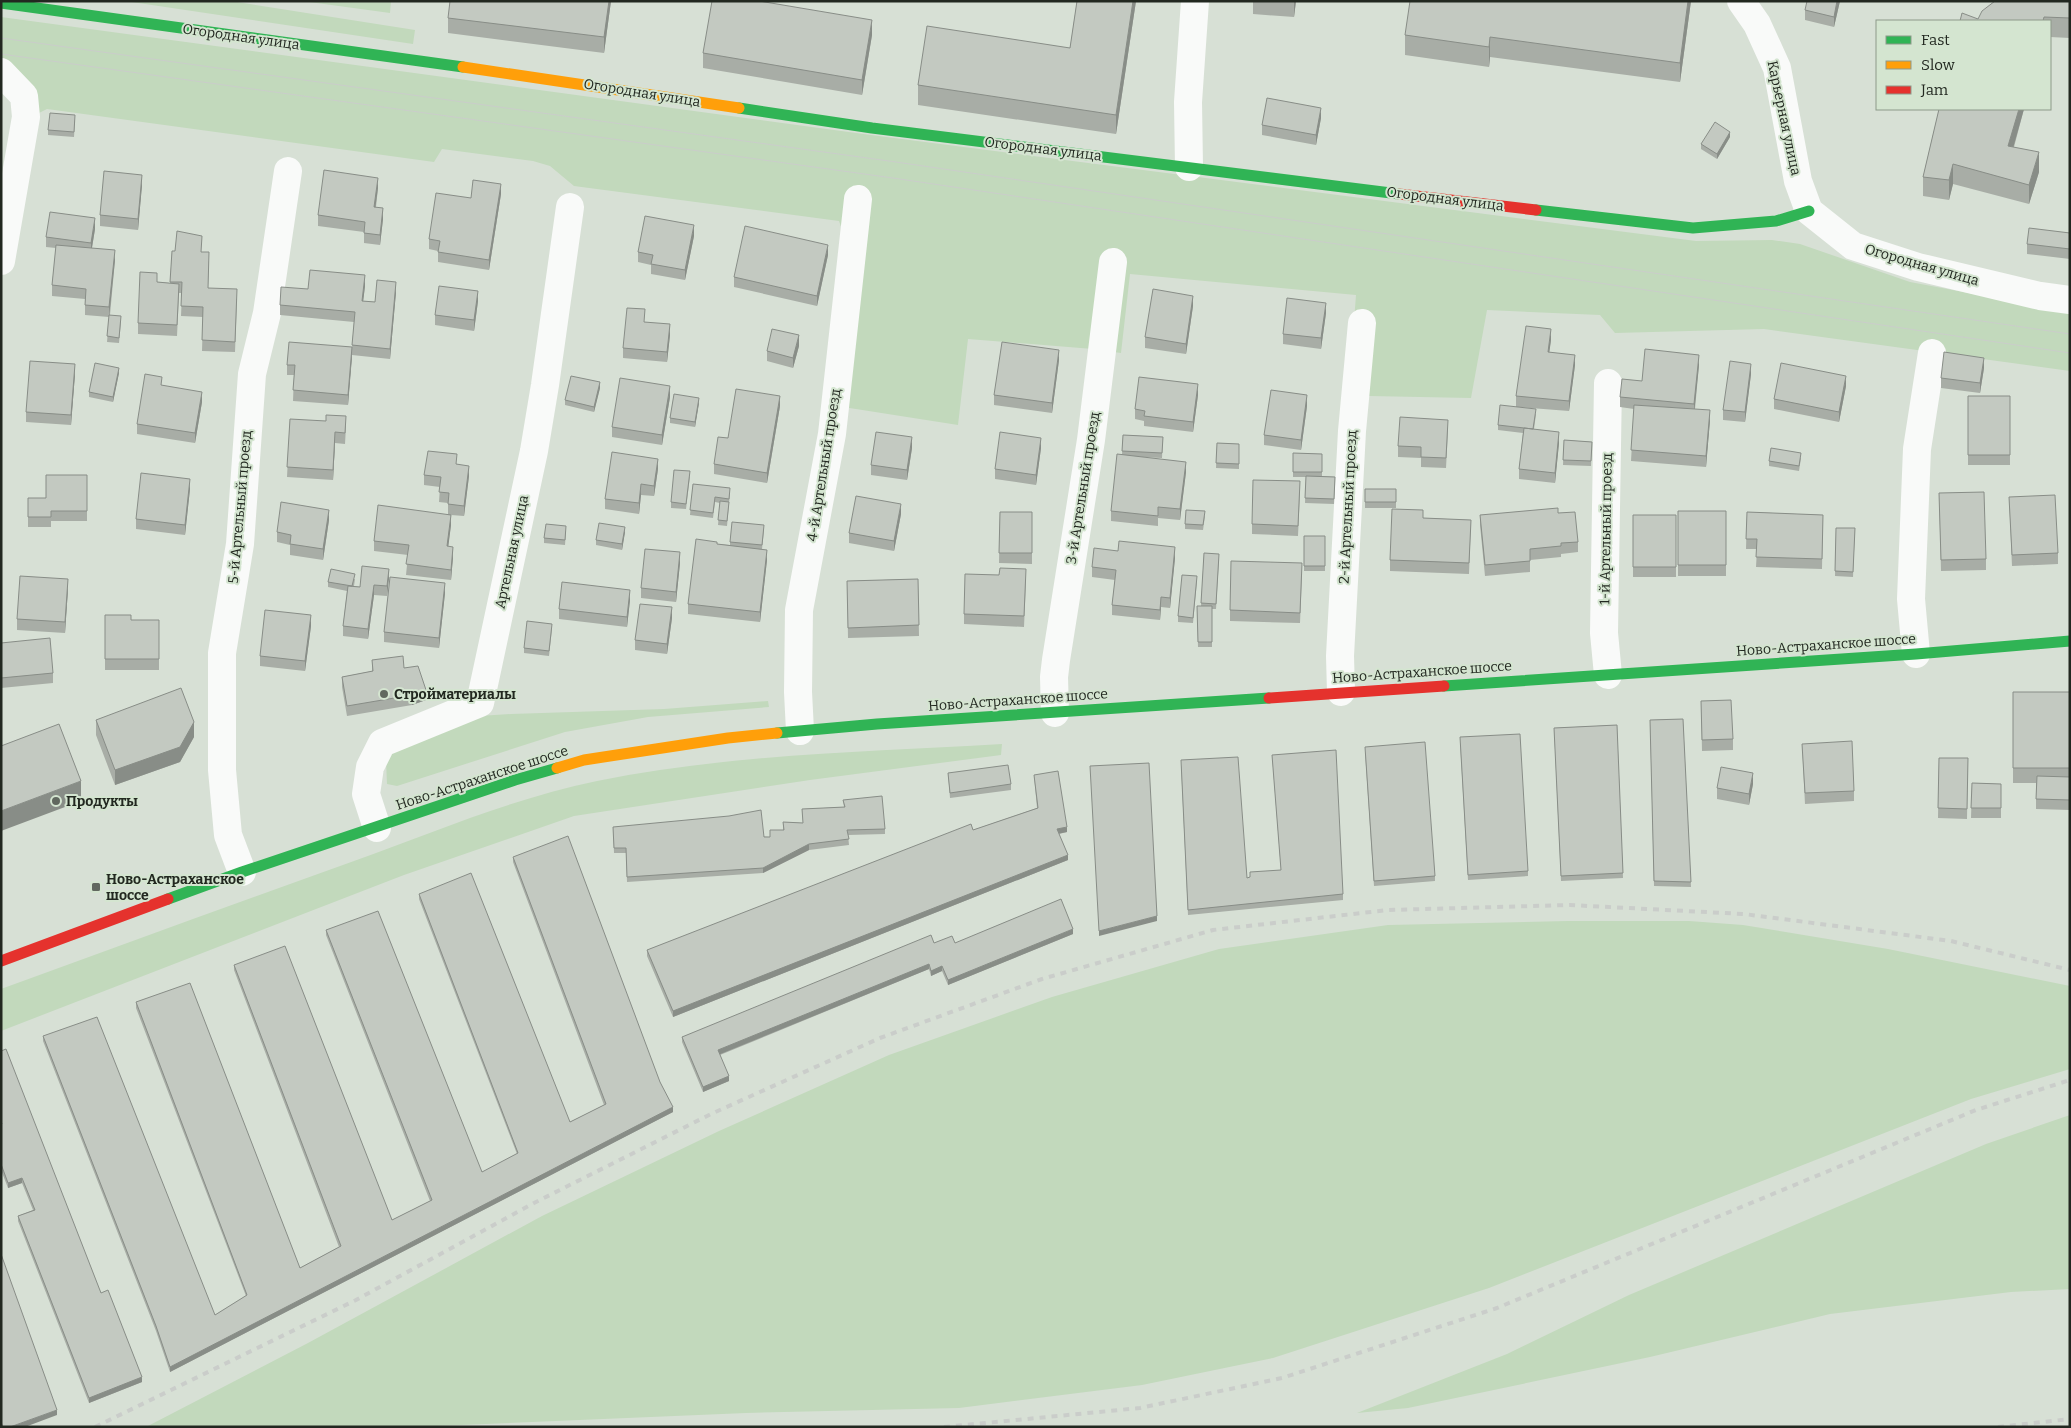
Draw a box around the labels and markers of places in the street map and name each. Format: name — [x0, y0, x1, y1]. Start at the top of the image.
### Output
place label: Стройматериалы — [394, 686, 516, 703]
marker: Стройматериалы — [378, 688, 390, 700]
place label: Продукты — [66, 793, 138, 810]
marker: Продукты — [50, 795, 62, 807]
place label: Ново-Астраханское шоссе — [106, 871, 244, 904]
marker: Ново-Астраханское шоссе — [90, 881, 102, 893]

